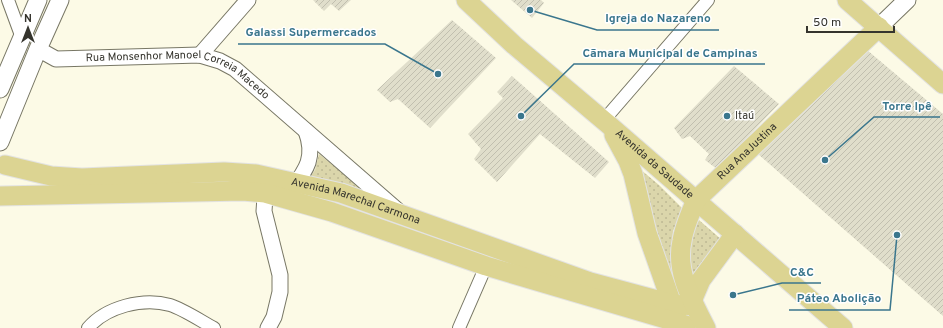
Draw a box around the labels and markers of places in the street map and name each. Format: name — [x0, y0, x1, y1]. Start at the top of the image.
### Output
callout: Igreja do Nazareno — [597, 6, 719, 30]
callout: Galassi Supermercados — [238, 20, 385, 44]
callout: Cãmara Municipal de Campinas — [574, 40, 765, 64]
callout: Torre Ipê — [874, 93, 940, 117]
place label: Itaú — [735, 109, 754, 123]
marker: Itaú — [722, 111, 732, 121]
callout: C&C — [782, 259, 821, 283]
callout: Páteo Abolição — [789, 286, 890, 310]

